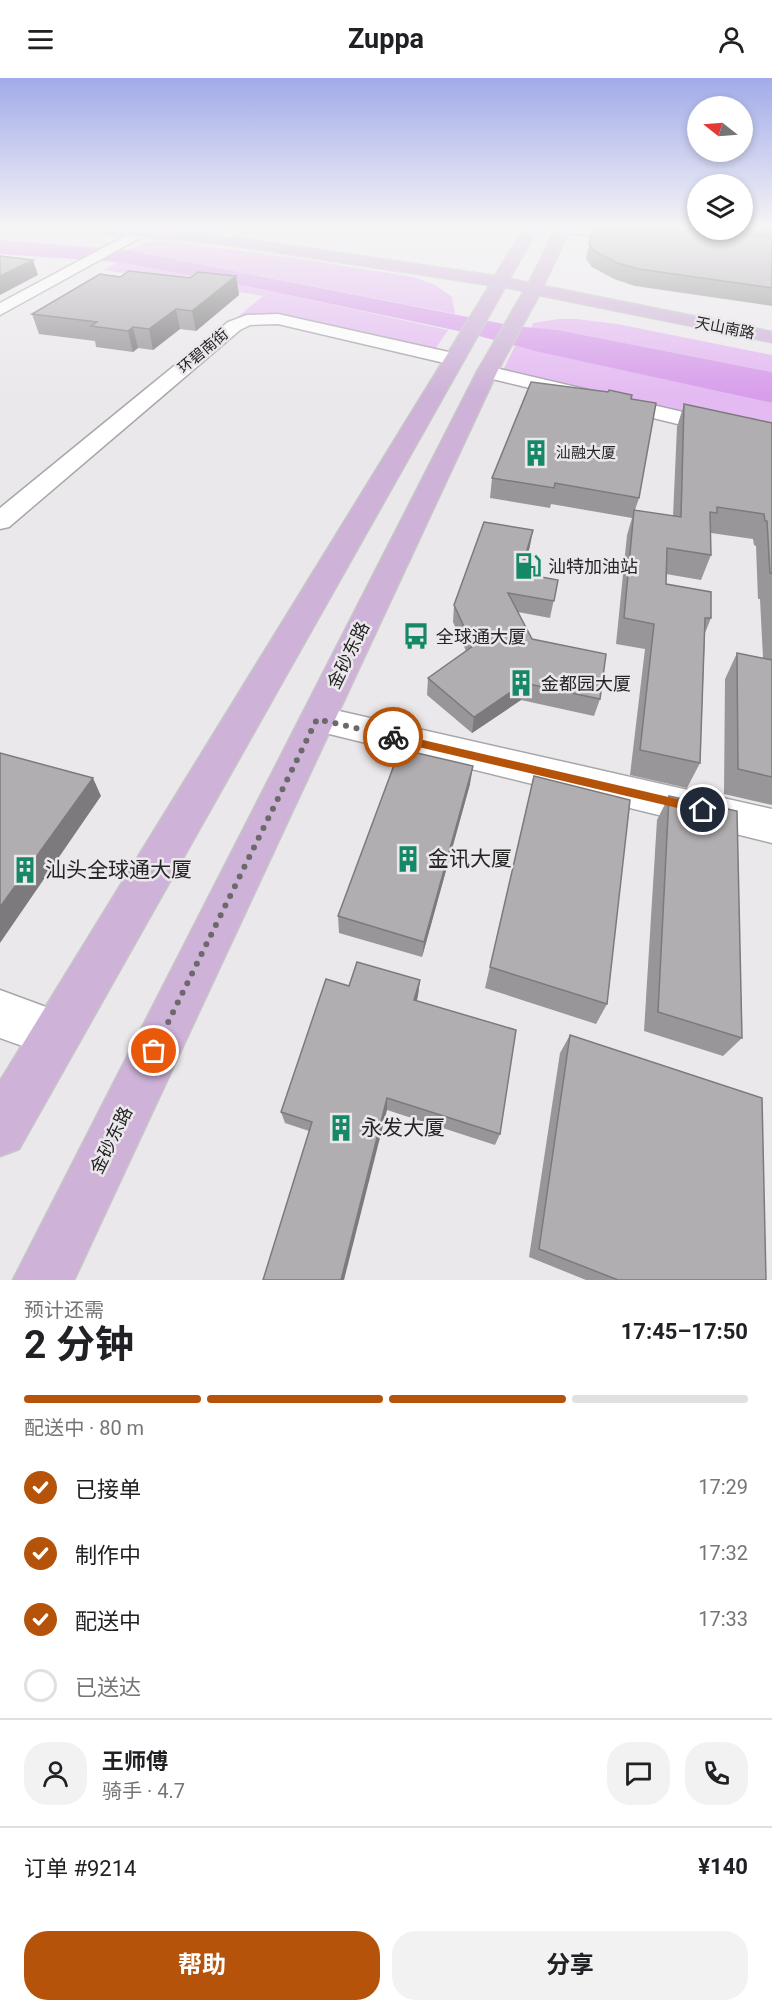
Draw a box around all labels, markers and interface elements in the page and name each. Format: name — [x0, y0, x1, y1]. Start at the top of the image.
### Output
icon: menu — [24, 23, 57, 56]
text: Zuppa — [348, 23, 424, 55]
icon: person — [715, 23, 748, 56]
north arrow — [687, 96, 753, 162]
map controls — [687, 96, 753, 240]
button: layers — [687, 174, 753, 240]
street label: 天山南路 — [694, 313, 756, 343]
street label: 环碧南街 — [174, 325, 232, 377]
building icon: 汕融大厦 — [521, 438, 551, 468]
place label: 汕融大厦 — [556, 444, 616, 462]
fuel station icon: 汕特加油站 — [513, 551, 543, 581]
place label: 汕特加油站 — [548, 556, 638, 577]
street label: 金砂东路 — [323, 618, 373, 692]
bus stop icon: 全球通大厦 — [401, 621, 431, 651]
place label: 全球通大厦 — [436, 626, 526, 647]
building icon: 金都园大厦 — [506, 668, 536, 698]
place label: 金都园大厦 — [541, 673, 631, 694]
courier — [363, 707, 423, 767]
icon: bike — [377, 721, 410, 754]
pin — [677, 784, 728, 835]
icon: home — [686, 793, 719, 826]
building icon: 金讯大厦 — [393, 844, 423, 874]
place label: 金讯大厦 — [428, 847, 512, 871]
building icon: 汕头全球通大厦 — [10, 855, 40, 885]
place label: 汕头全球通大厦 — [45, 858, 192, 882]
pin — [128, 1025, 179, 1076]
icon: bag — [137, 1034, 170, 1067]
street label: 金砂东路 — [86, 1103, 136, 1177]
building icon: 永发大厦 — [326, 1113, 356, 1143]
place label: 永发大厦 — [361, 1116, 445, 1140]
text: 预计还需 — [24, 1298, 104, 1322]
text: 17:45–17:50 — [621, 1319, 748, 1344]
text: 2 分钟 — [24, 1322, 134, 1368]
text: 配送中 · 80 m — [24, 1416, 144, 1440]
icon: check — [24, 1471, 57, 1504]
text: 17:29 — [698, 1475, 748, 1499]
text: 已接单 — [75, 1477, 141, 1502]
icon: check — [24, 1537, 57, 1570]
text: 17:32 — [698, 1541, 748, 1565]
text: 制作中 — [75, 1543, 141, 1568]
icon: check — [24, 1603, 57, 1636]
text: 17:33 — [698, 1607, 748, 1631]
text: 配送中 — [75, 1609, 141, 1634]
text: 已送达 — [75, 1675, 141, 1700]
button: person — [24, 1742, 87, 1805]
button: chat — [607, 1742, 670, 1805]
button: phone — [685, 1742, 748, 1805]
text: 王师傅 — [102, 1749, 168, 1774]
text: 骑手 · 4.7 — [102, 1779, 185, 1803]
text: ¥140 — [698, 1854, 748, 1879]
text: 订单 #9214 — [24, 1856, 136, 1881]
button: 帮助 — [24, 1931, 380, 2000]
button: 分享 — [392, 1931, 748, 2000]

